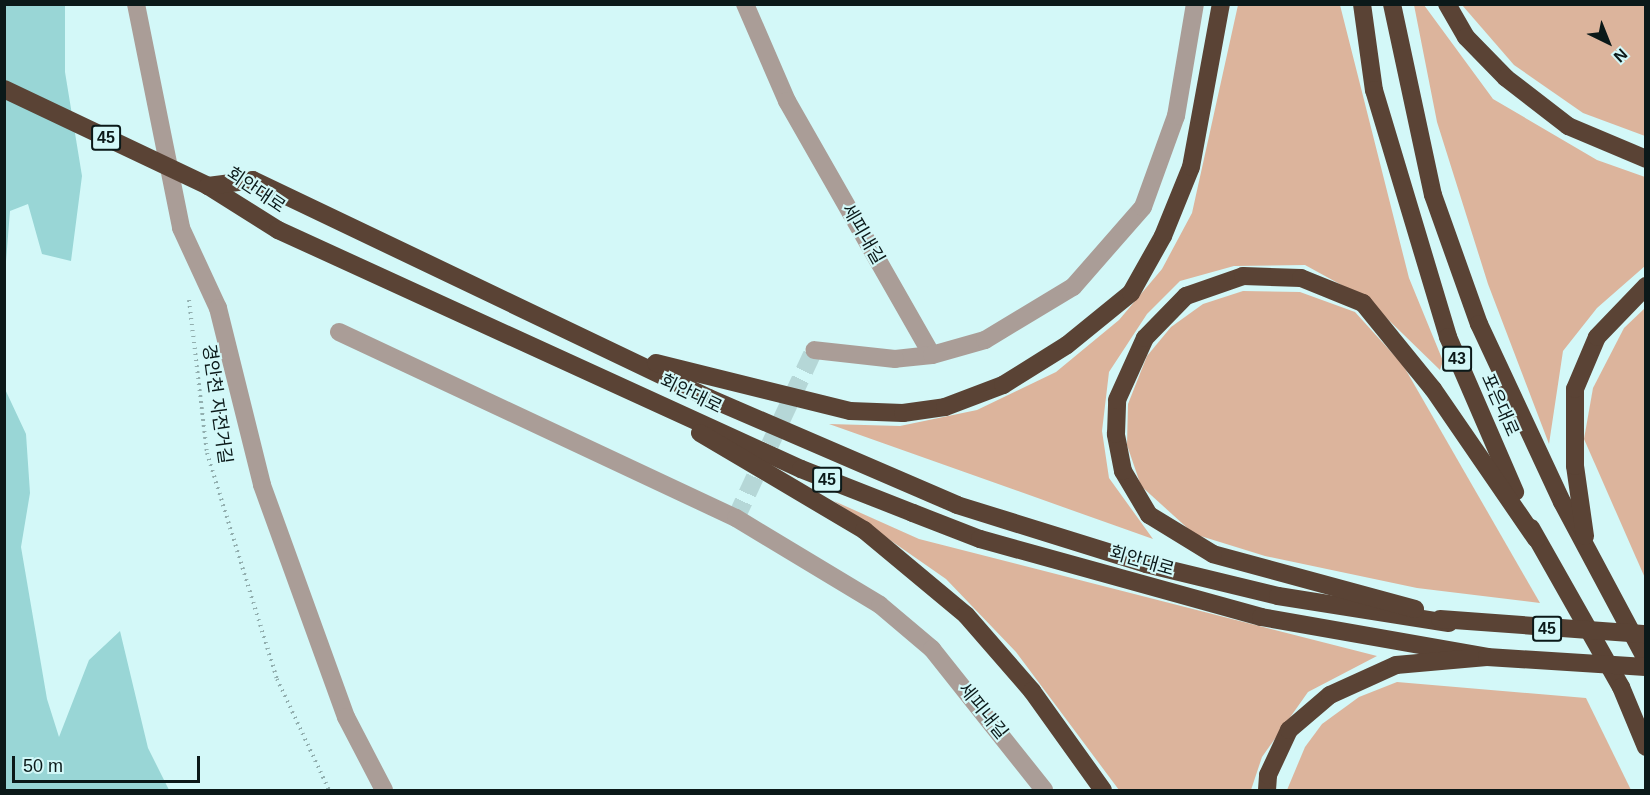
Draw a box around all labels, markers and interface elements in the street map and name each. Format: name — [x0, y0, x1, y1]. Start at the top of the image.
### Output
north arrow — [1578, 12, 1638, 72]
text: N — [1611, 45, 1631, 66]
road number: 45 — [91, 125, 121, 151]
street label: 회안대로 — [223, 163, 289, 217]
street label: 세피내길 — [837, 200, 889, 268]
street label: 경안천 자전거길 — [198, 343, 236, 465]
road number: 43 — [1442, 346, 1472, 372]
street label: 회안대로 — [656, 370, 726, 418]
street label: 포은대로 — [1477, 370, 1523, 440]
road number: 45 — [812, 467, 842, 493]
street label: 회안대로 — [1107, 541, 1177, 581]
road number: 45 — [1532, 616, 1562, 642]
street label: 세피내길 — [954, 678, 1012, 744]
scale bar — [15, 744, 202, 782]
text: 50 m — [23, 756, 63, 776]

